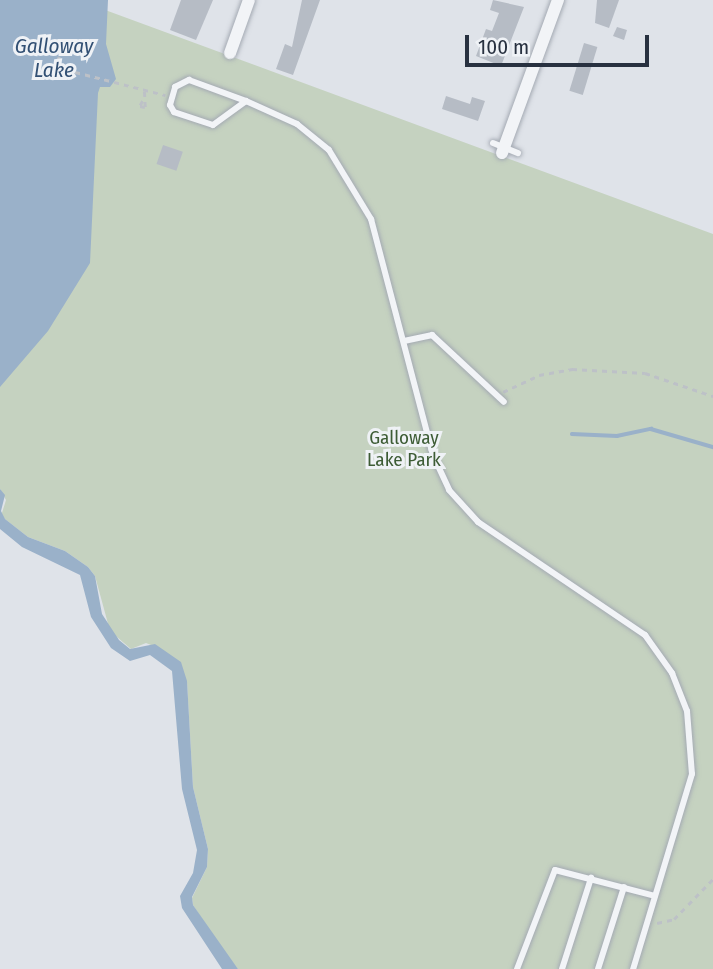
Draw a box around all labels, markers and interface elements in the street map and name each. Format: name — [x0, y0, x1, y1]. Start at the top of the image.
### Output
scale bar — [468, 21, 652, 65]
water label: Galloway Lake — [15, 33, 93, 83]
text: 100 m — [478, 34, 529, 60]
park label: Galloway Lake Park — [367, 427, 441, 471]

